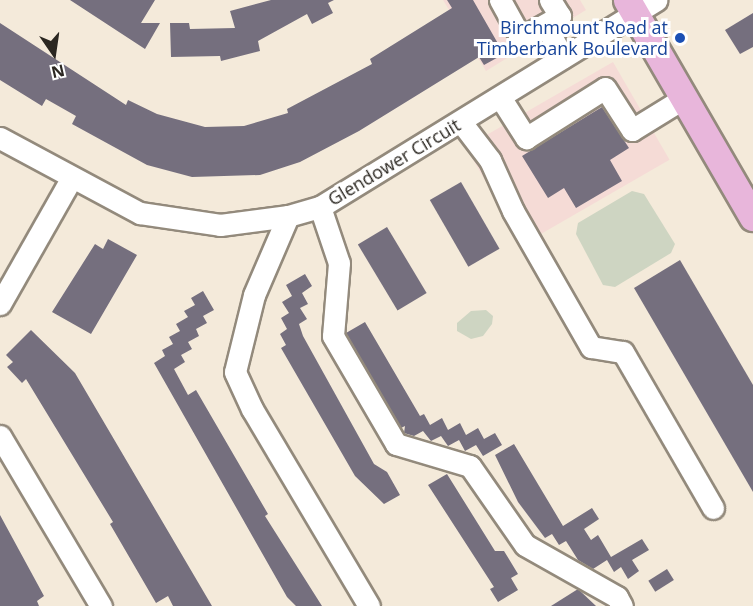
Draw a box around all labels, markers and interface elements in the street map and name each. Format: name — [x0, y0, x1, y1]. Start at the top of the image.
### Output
place label: Birchmount Road at Timberbank Boulevard — [477, 17, 668, 60]
north arrow — [24, 24, 84, 84]
marker: Birchmount Road at Timberbank Boulevard — [673, 31, 687, 45]
text: N — [49, 59, 67, 84]
street label: Glendower Circuit — [324, 114, 464, 210]

